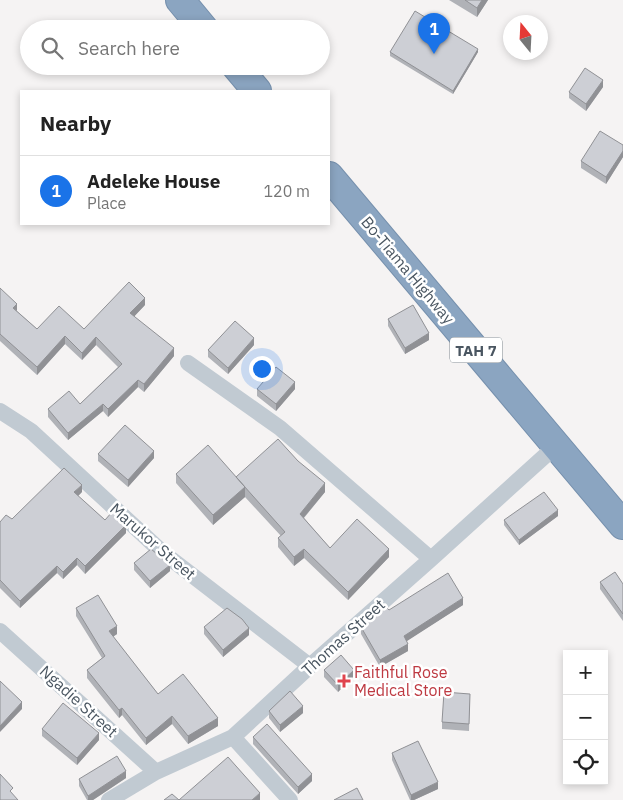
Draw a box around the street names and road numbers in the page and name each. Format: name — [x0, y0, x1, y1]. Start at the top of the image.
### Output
street label: Bo-Tiama Highway — [357, 212, 459, 328]
road number: TAH 7 — [450, 338, 502, 362]
street label: Marukor Street — [106, 498, 200, 584]
street label: Thomas Street — [297, 594, 389, 680]
street label: Ngadie Street — [36, 661, 122, 741]

